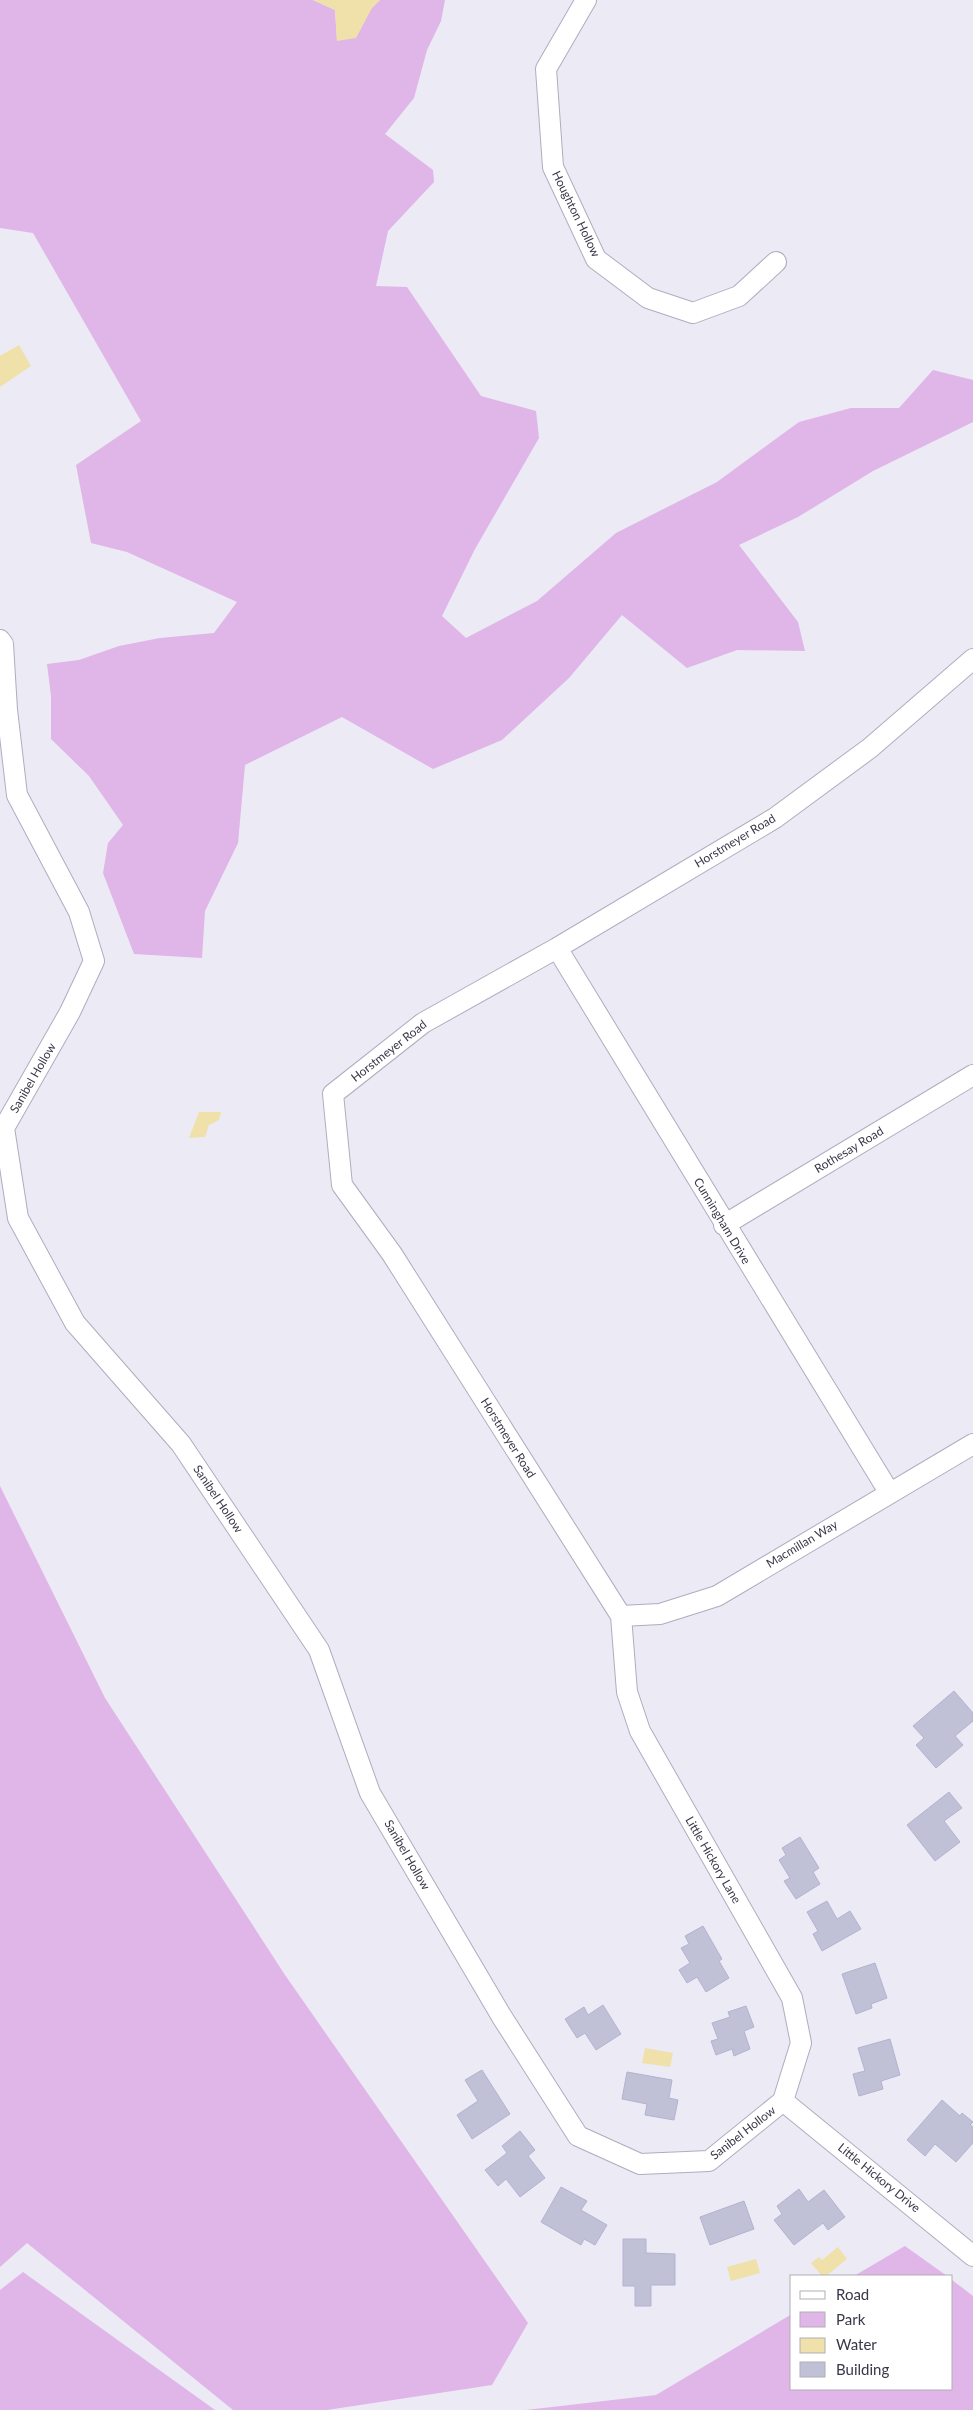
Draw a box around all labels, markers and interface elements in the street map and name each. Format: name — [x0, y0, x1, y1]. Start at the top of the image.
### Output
street label: Houghton Hollow — [549, 168, 604, 260]
street label: Horstmeyer Road — [692, 810, 778, 871]
street label: Horstmeyer Road — [348, 1016, 429, 1085]
street label: Sanibel Hollow — [6, 1040, 59, 1115]
street label: Rothesay Road — [812, 1123, 886, 1176]
street label: Cunningham Drive — [691, 1175, 754, 1267]
street label: Horstmeyer Road — [478, 1395, 539, 1481]
street label: Sanibel Hollow — [190, 1462, 247, 1536]
street label: Macmillan Way — [763, 1516, 841, 1571]
street label: Little Hickory Lane — [682, 1813, 744, 1906]
street label: Sanibel Hollow — [381, 1817, 434, 1893]
street label: Sanibel Hollow — [707, 2102, 779, 2163]
street label: Little Hickory Drive — [835, 2140, 924, 2215]
legend — [790, 2275, 953, 2390]
text: Road — [836, 2285, 869, 2303]
text: Park — [836, 2310, 866, 2328]
text: Water — [836, 2335, 877, 2353]
text: Building — [836, 2360, 889, 2378]

